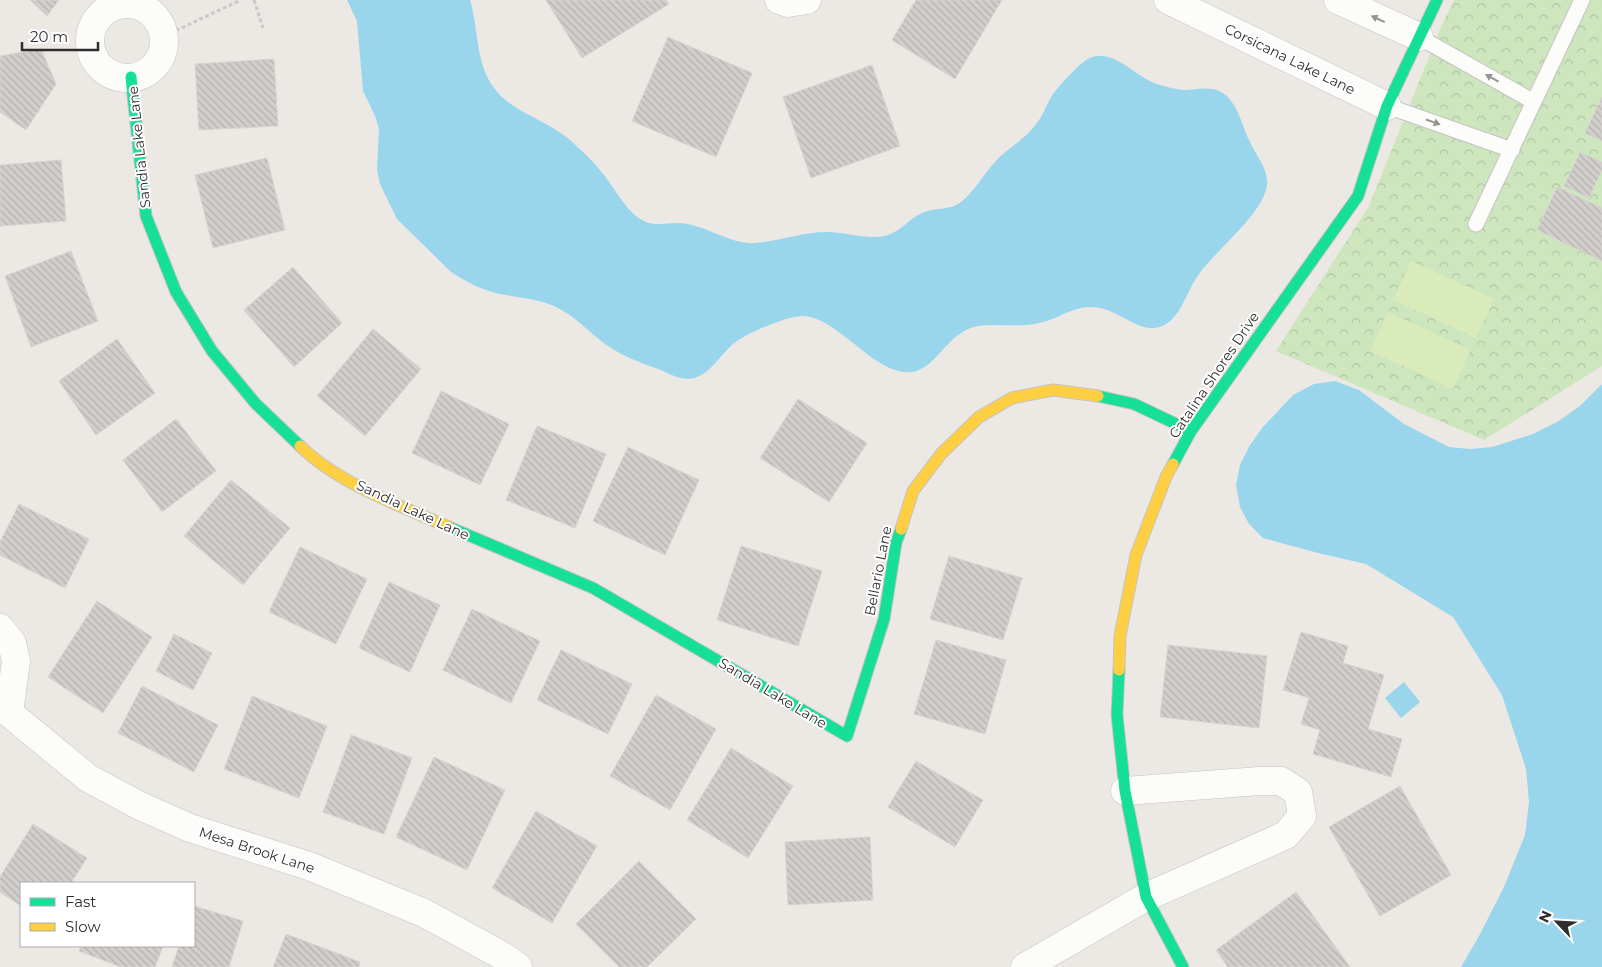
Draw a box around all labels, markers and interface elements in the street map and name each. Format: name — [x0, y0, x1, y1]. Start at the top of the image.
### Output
one-way arrow — [1371, 14, 1386, 23]
scale bar — [22, 20, 99, 52]
street label: Corsicana Lake Lane — [1222, 20, 1358, 98]
text: 20 m — [30, 27, 68, 46]
one-way arrow — [1485, 74, 1499, 82]
street label: Sandia Lake Lane — [124, 85, 154, 209]
one-way arrow — [1426, 118, 1441, 126]
street label: Catalina Shores Drive — [1165, 308, 1263, 442]
street label: Sandia Lake Lane — [354, 476, 472, 544]
street label: Bellario Lane — [860, 525, 896, 617]
street label: Sandia Lake Lane — [716, 654, 830, 732]
street label: Mesa Brook Lane — [197, 823, 317, 877]
legend — [20, 882, 195, 947]
text: Fast — [65, 892, 96, 911]
north arrow — [1532, 897, 1582, 947]
text: N — [1535, 908, 1556, 925]
text: Slow — [65, 917, 101, 936]

